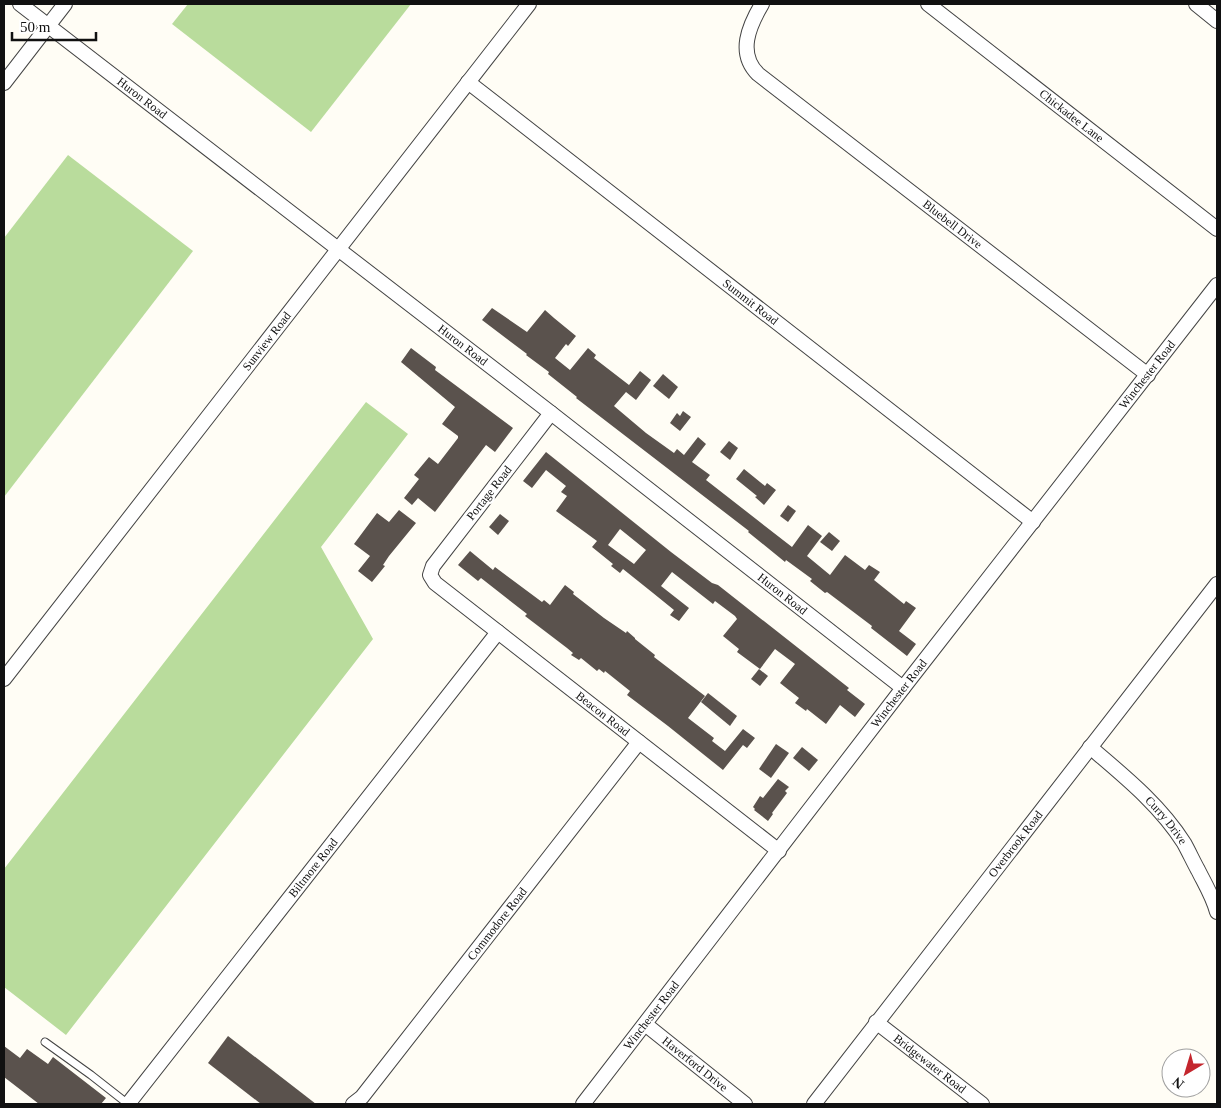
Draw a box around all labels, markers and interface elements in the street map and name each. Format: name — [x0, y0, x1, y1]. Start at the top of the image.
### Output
scale bar — [12, 10, 96, 42]
text: 50 m — [20, 19, 51, 35]
street label: Huron Road — [114, 74, 170, 122]
street label: Chickadee Lane — [1037, 86, 1107, 145]
street label: Bluebell Drive — [920, 197, 985, 251]
street label: Summit Road — [720, 276, 781, 328]
street label: Sunview Road — [240, 309, 294, 373]
street label: Huron Road — [435, 322, 491, 369]
street label: Winchester Road — [1116, 338, 1178, 412]
street label: Portage Road — [463, 463, 515, 523]
street label: Huron Road — [755, 570, 810, 618]
street label: Winchester Road — [868, 657, 930, 730]
street label: Beacon Road — [573, 689, 633, 739]
street label: Curry Drive — [1142, 793, 1190, 847]
street label: Overbrook Road — [985, 808, 1046, 880]
street label: Biltmore Road — [286, 836, 341, 900]
street label: Commodore Road — [464, 885, 530, 963]
street label: Winchester Road — [621, 978, 682, 1052]
street label: Bridgewater Road — [891, 1031, 969, 1096]
street label: Haverford Drive — [659, 1034, 730, 1094]
north arrow — [1161, 1048, 1211, 1098]
text: N — [1170, 1074, 1187, 1092]

